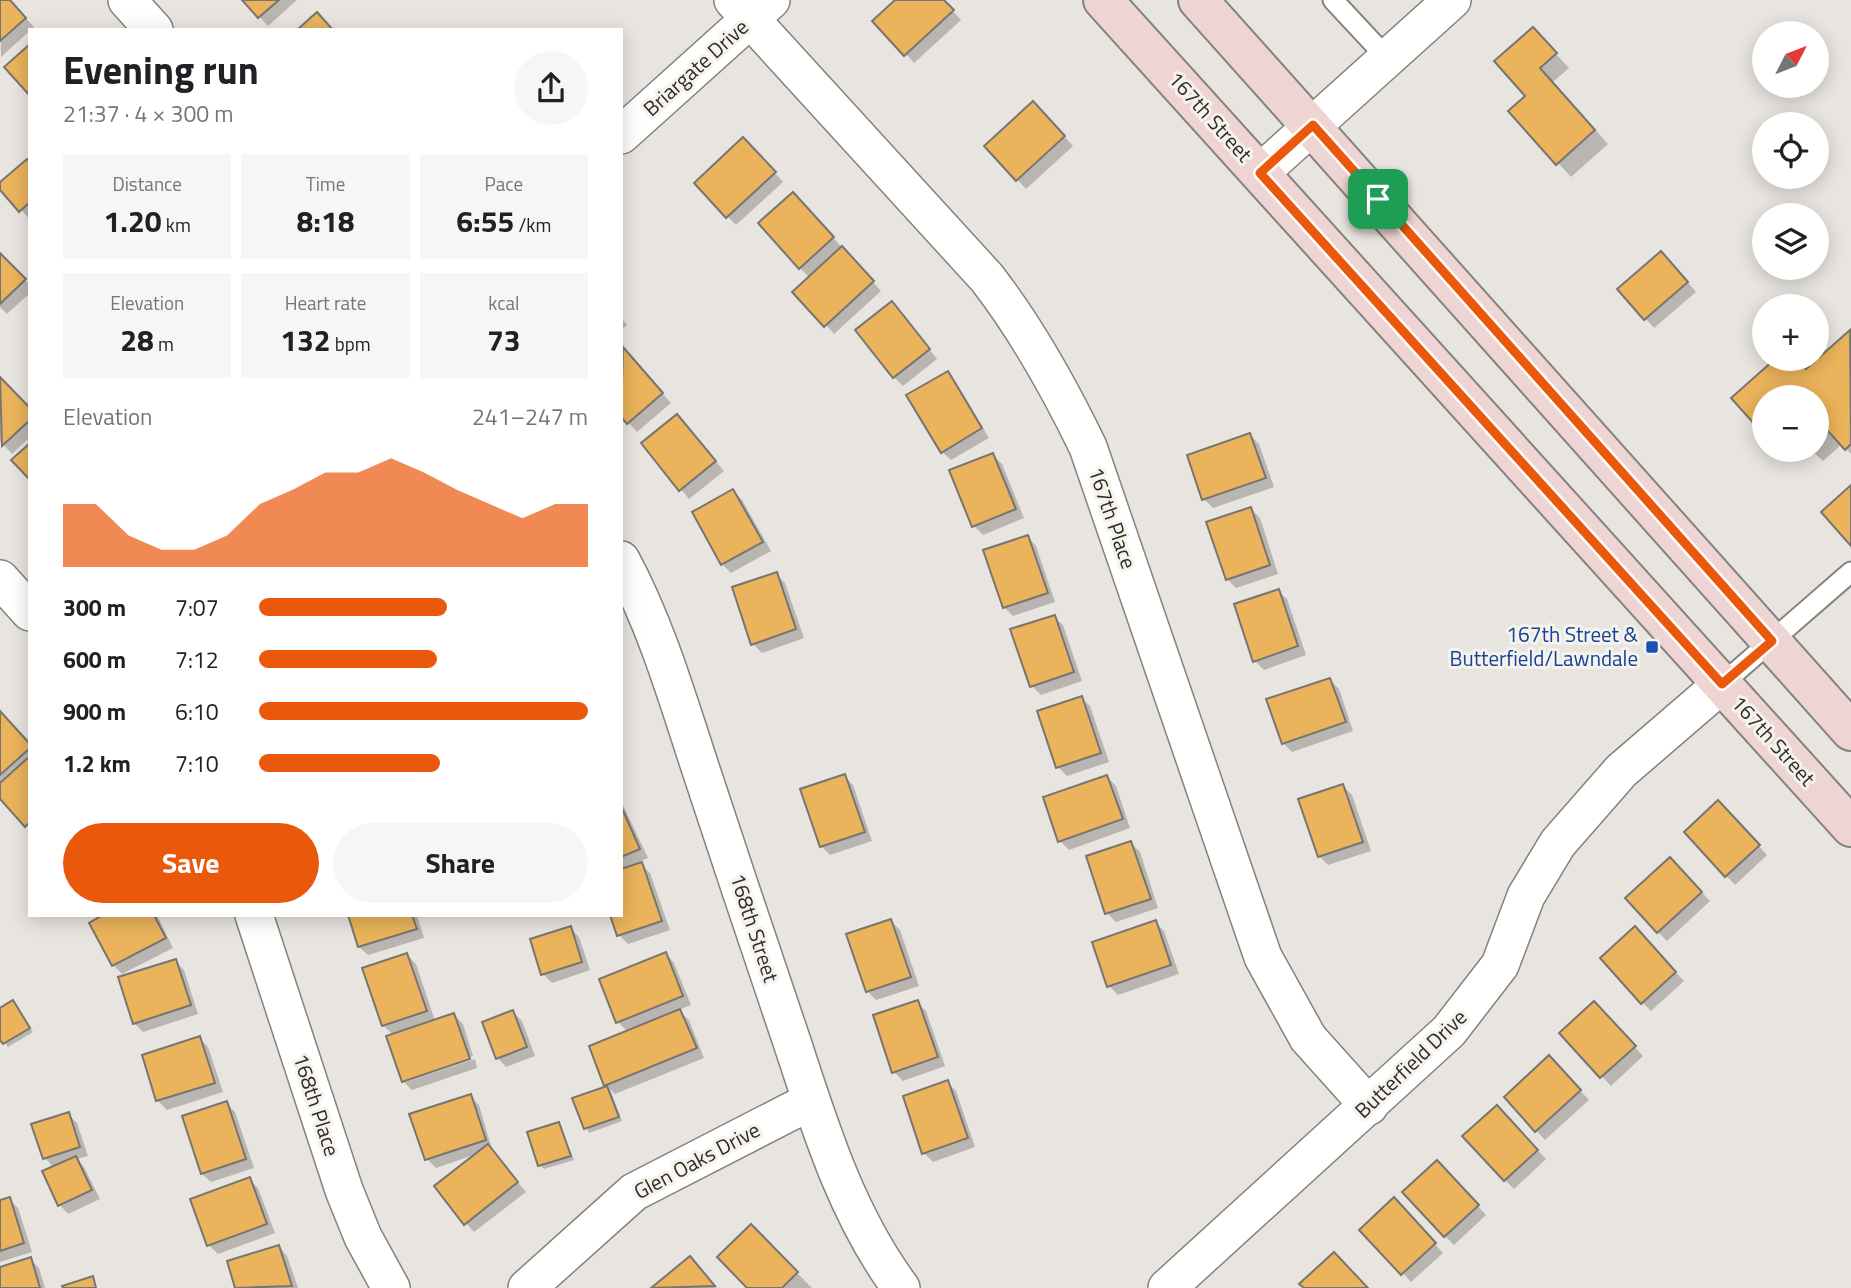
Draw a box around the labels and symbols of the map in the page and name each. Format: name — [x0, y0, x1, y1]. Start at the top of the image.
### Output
street label: Briargate Drive — [635, 11, 755, 123]
north arrow — [1752, 21, 1829, 98]
street label: 167th Street — [1161, 64, 1261, 169]
pin — [1348, 169, 1408, 229]
street label: 167th Place — [1081, 462, 1145, 573]
place label: 167th Street & Butterfield/Lawndale — [1450, 618, 1639, 674]
marker: 167th Street & Butterfield/Lawndale — [1644, 639, 1660, 655]
street label: 167th Street — [1724, 688, 1824, 793]
street label: 168th Street — [722, 869, 788, 987]
street label: Butterfield Drive — [1347, 1001, 1474, 1125]
street label: 168th Place — [285, 1049, 349, 1160]
street label: Glen Oaks Drive — [628, 1113, 765, 1207]

